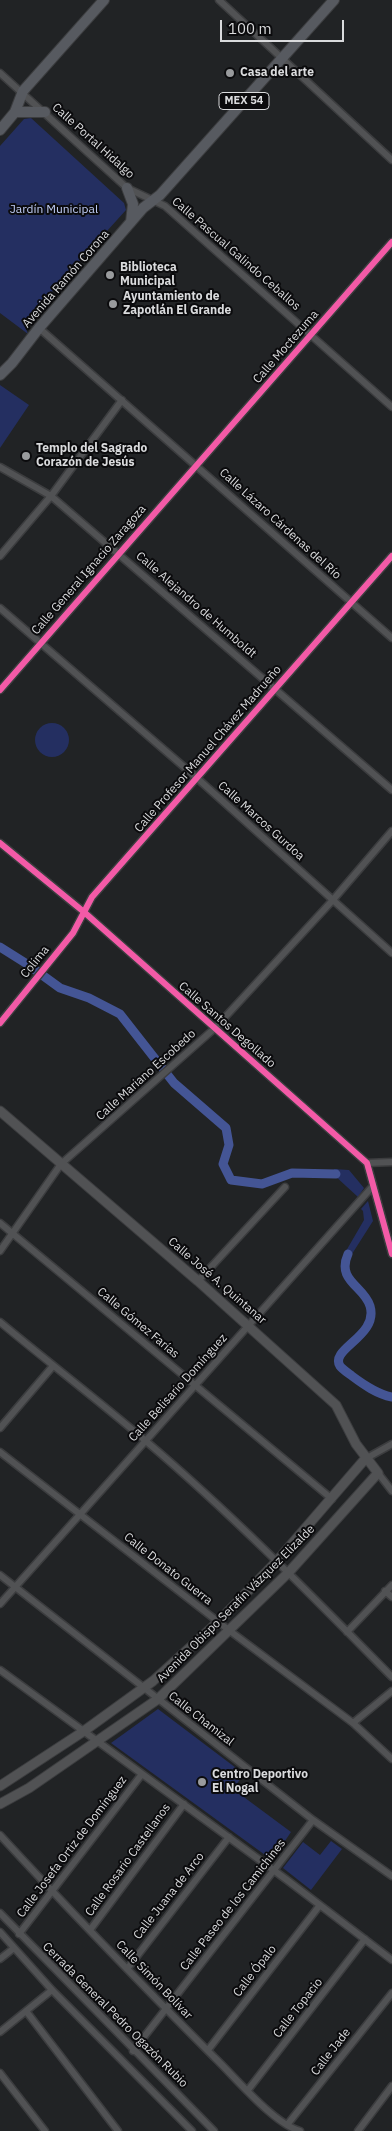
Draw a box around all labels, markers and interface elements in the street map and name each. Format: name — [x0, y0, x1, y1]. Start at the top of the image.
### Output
scale bar — [222, 10, 346, 42]
text: 100 m — [228, 19, 272, 38]
place label: Casa del arte — [240, 66, 314, 80]
marker: Casa del arte — [224, 67, 236, 79]
road number: MEX 54 — [219, 92, 269, 110]
street label: Calle Portal Hidalgo — [49, 100, 137, 182]
street label: Calle Pascual Galindo Ceballos — [169, 194, 303, 314]
park label: Jardín Municipal — [10, 203, 98, 217]
street label: Avenida Ramón Corona — [20, 227, 112, 331]
place label: Biblioteca Municipal — [120, 261, 177, 289]
marker: Biblioteca Municipal — [104, 269, 116, 281]
place label: Ayuntamiento de Zapotlán El Grande — [123, 290, 231, 318]
marker: Ayuntamiento de Zapotlán El Grande — [107, 298, 119, 310]
street label: Calle Moctezuma — [250, 307, 322, 387]
place label: Templo del Sagrado Corazón de Jesús — [36, 442, 147, 470]
marker: Templo del Sagrado Corazón de Jesús — [20, 450, 32, 462]
street label: Calle Lázaro Cárdenas del Río — [216, 466, 344, 582]
street label: Calle General Ignacio Zaragoza — [29, 502, 149, 638]
street label: Calle Alejandro de Humboldt — [133, 549, 259, 661]
street label: Calle Profesor Manuel Chávez Madrueño — [132, 663, 284, 835]
street label: Calle Marcos Gurdoa — [215, 778, 307, 864]
street label: Colima — [18, 943, 52, 981]
street label: Calle Santos Degollado — [176, 979, 278, 1071]
street label: Calle Mariano Escobedo — [93, 1027, 199, 1123]
street label: Calle José A. Quintanar — [165, 1234, 269, 1328]
street label: Calle Gómez Farías — [94, 1285, 182, 1361]
street label: Calle Belisario Domínguez — [126, 1331, 230, 1445]
street label: Avenida Obispo Serafín Vázquez Elizalde — [154, 1522, 318, 1686]
street label: Calle Donato Guerra — [121, 1530, 215, 1608]
street label: Calle Chamizal — [165, 1689, 237, 1749]
place label: Centro Deportivo El Nogal — [212, 1768, 308, 1796]
street label: Calle Josefa Ortiz de Domínguez — [14, 1773, 130, 1921]
marker: Centro Deportivo El Nogal — [196, 1776, 208, 1788]
street label: Calle Rosario Castellanos — [82, 1801, 174, 1919]
street label: Calle Paseo de los Camichines — [177, 1836, 289, 1974]
street label: Calle Juana de Arco — [131, 1850, 207, 1942]
street label: Calle Simón Bolívar — [113, 1938, 195, 2022]
street label: Cerrada General Pedro Ogazón Rubio — [39, 1939, 191, 2091]
street label: Calle Ópalo — [230, 1942, 280, 2000]
street label: Calle Topacio — [270, 1975, 326, 2041]
street label: Calle Jade — [308, 2026, 354, 2078]

